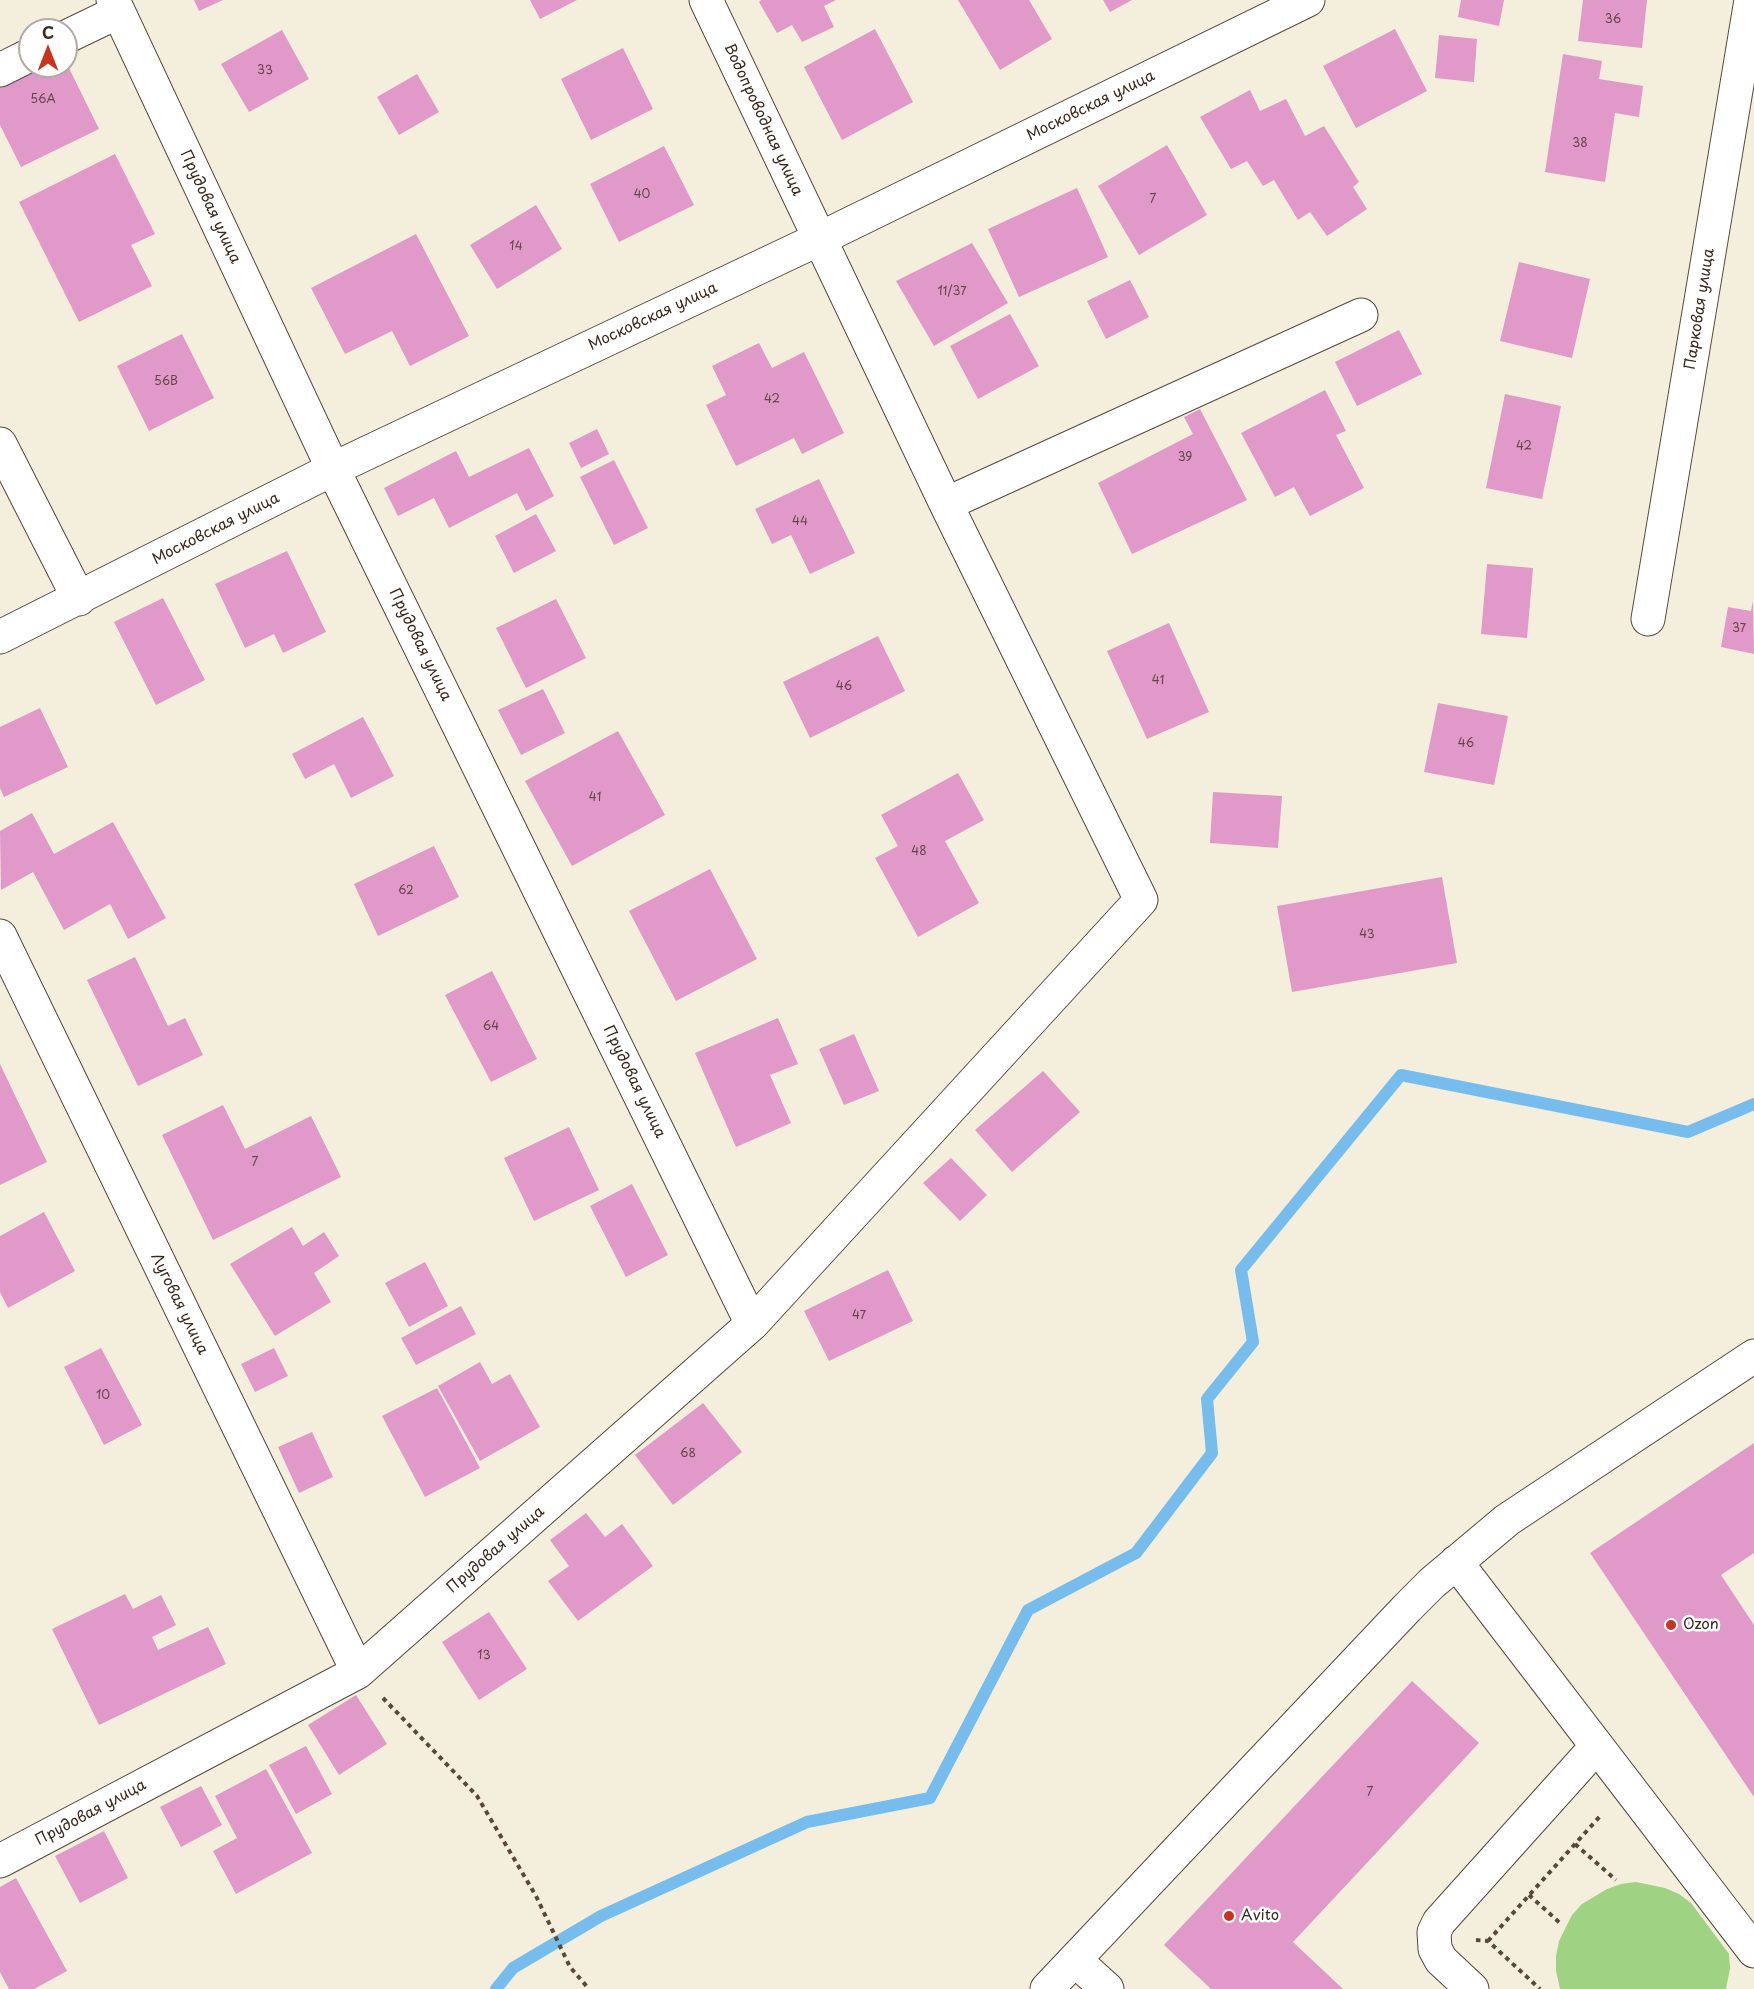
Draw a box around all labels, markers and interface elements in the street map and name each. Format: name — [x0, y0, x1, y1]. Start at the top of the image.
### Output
house number: 36 — [1605, 13, 1621, 27]
north arrow — [18, 18, 78, 78]
text: С — [42, 20, 54, 44]
street label: Водопроводная улица — [720, 41, 806, 199]
house number: 33 — [257, 64, 273, 78]
street label: Московская улица — [1024, 67, 1158, 145]
house number: 56А — [30, 93, 56, 107]
house number: 38 — [1572, 137, 1588, 151]
street label: Прудовая улица — [176, 148, 244, 266]
house number: 40 — [634, 188, 650, 202]
house number: 7 — [1150, 193, 1156, 207]
house number: 14 — [509, 240, 523, 254]
street label: Парковая улица — [1682, 247, 1718, 371]
street label: Московская улица — [586, 279, 720, 355]
house number: 11/37 — [937, 285, 967, 299]
house number: 56В — [154, 375, 178, 389]
house number: 42 — [764, 393, 780, 407]
house number: 42 — [1516, 440, 1532, 454]
house number: 39 — [1178, 451, 1192, 465]
street label: Московская улица — [149, 489, 283, 569]
house number: 44 — [792, 515, 808, 529]
street label: Прудовая улица — [385, 586, 455, 704]
house number: 37 — [1732, 622, 1746, 636]
house number: 41 — [1152, 674, 1164, 688]
house number: 46 — [836, 680, 852, 694]
house number: 46 — [1458, 737, 1474, 751]
house number: 41 — [589, 791, 601, 805]
house number: 48 — [911, 845, 927, 859]
house number: 62 — [398, 884, 414, 898]
house number: 43 — [1359, 928, 1375, 942]
house number: 64 — [483, 1020, 499, 1034]
street label: Прудовая улица — [599, 1023, 669, 1141]
house number: 7 — [252, 1156, 258, 1170]
street label: Луговая улица — [147, 1250, 211, 1358]
house number: 47 — [852, 1309, 866, 1323]
house number: 10 — [96, 1389, 110, 1403]
house number: 68 — [680, 1447, 696, 1461]
street label: Прудовая улица — [444, 1503, 548, 1597]
place label: Ozon — [1683, 1616, 1719, 1634]
marker: Ozon — [1664, 1618, 1678, 1632]
house number: 13 — [477, 1649, 491, 1663]
street label: Прудовая улица — [33, 1776, 149, 1850]
house number: 7 — [1367, 1786, 1373, 1800]
place label: Avito — [1241, 1907, 1279, 1925]
marker: Avito — [1222, 1909, 1236, 1923]

